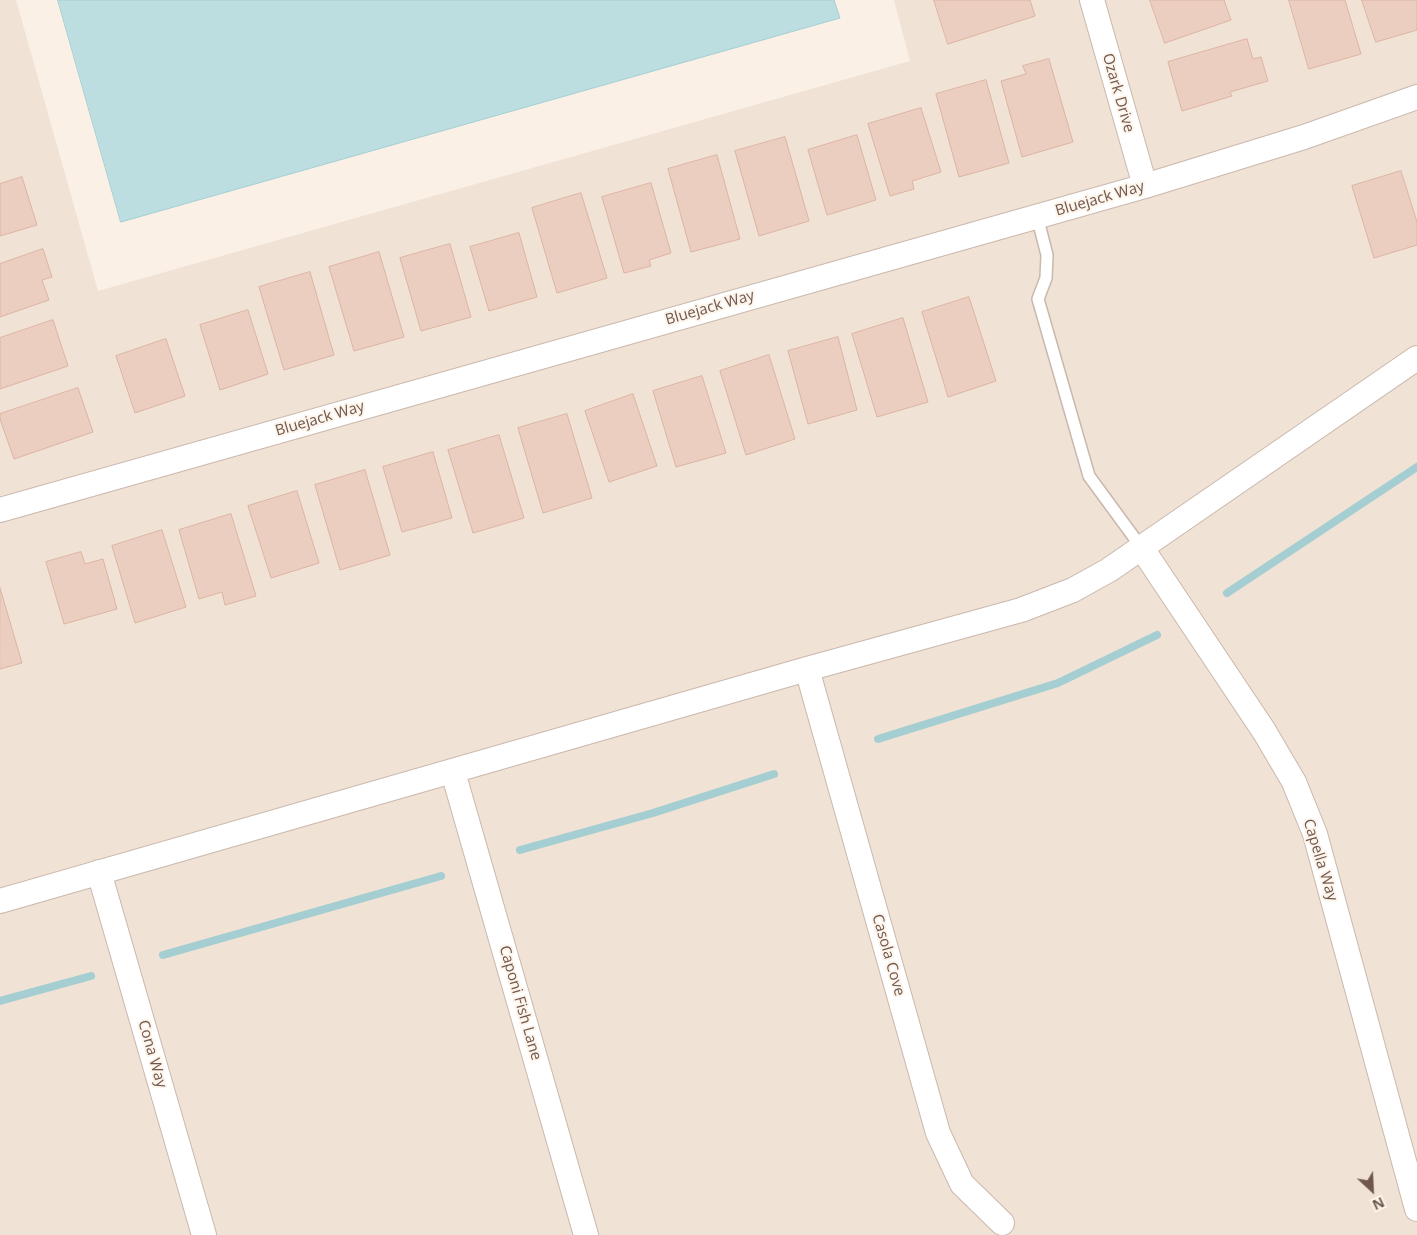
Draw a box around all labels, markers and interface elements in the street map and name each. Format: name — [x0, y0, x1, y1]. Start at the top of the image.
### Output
street label: Ozark Drive — [1098, 51, 1138, 135]
street label: Bluejack Way — [1053, 178, 1147, 220]
street label: Bluejack Way — [663, 287, 757, 329]
street label: Bluejack Way — [273, 398, 367, 440]
street label: Capella Way — [1299, 817, 1341, 903]
street label: Casola Cove — [868, 912, 908, 998]
street label: Caponi Fish Lane — [495, 944, 545, 1062]
street label: Cona Way — [134, 1018, 170, 1090]
north arrow — [1347, 1165, 1397, 1215]
text: N — [1369, 1193, 1388, 1215]

